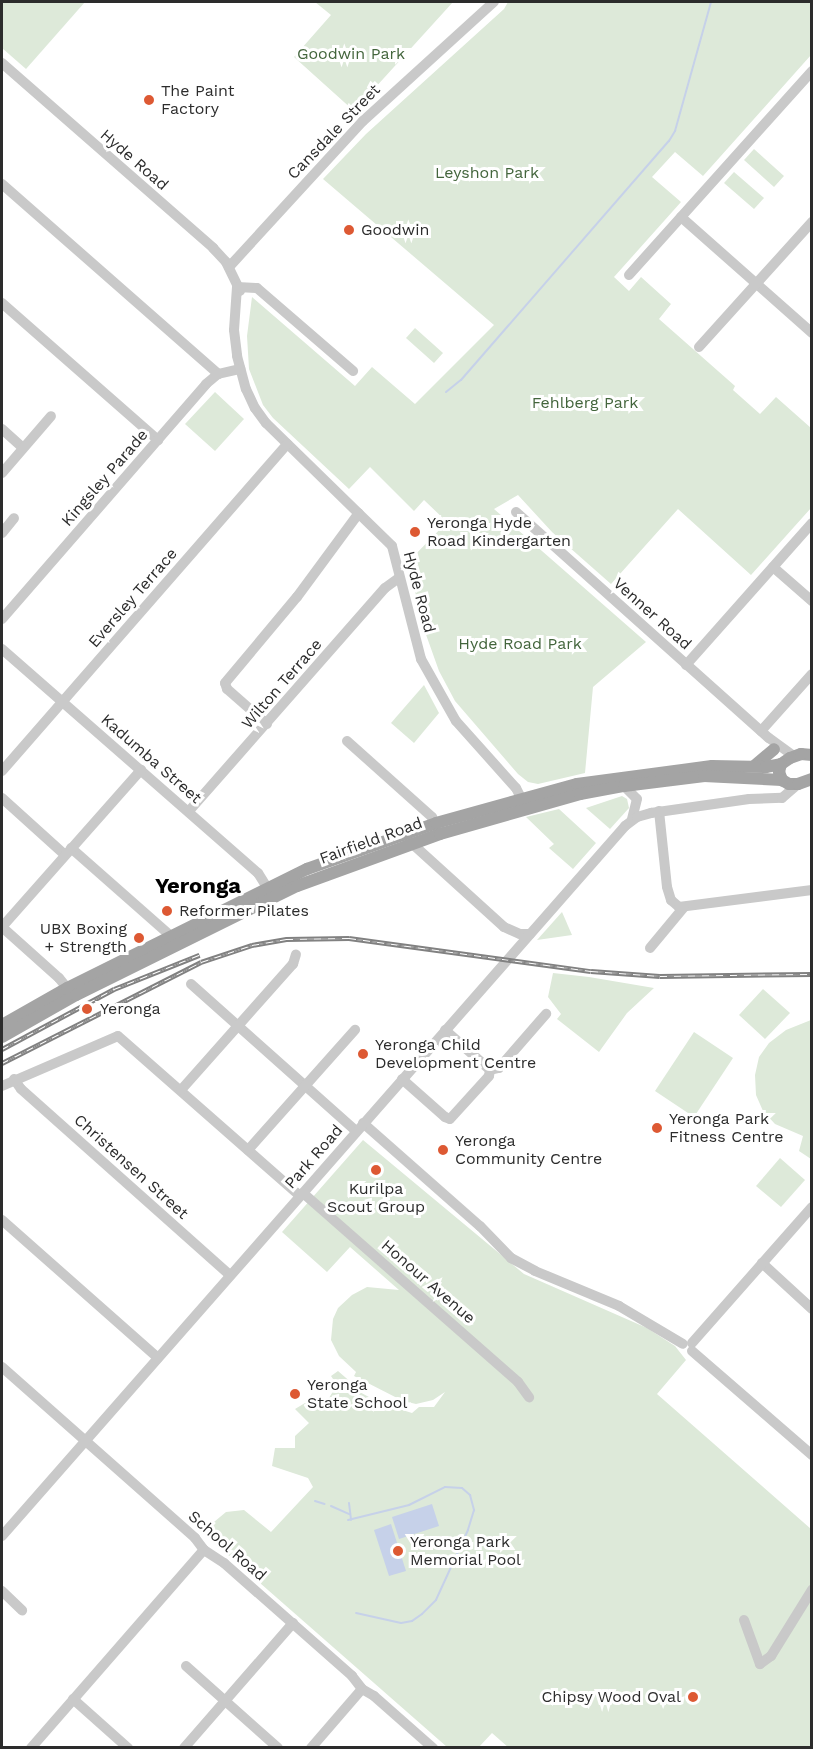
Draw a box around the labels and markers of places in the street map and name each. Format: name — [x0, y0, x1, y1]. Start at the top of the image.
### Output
place label: The Paint Factory — [161, 81, 235, 119]
marker: The Paint Factory — [142, 93, 156, 107]
place label: Goodwin — [361, 220, 429, 240]
marker: Goodwin — [342, 223, 356, 237]
place label: Yeronga Hyde Road Kindergarten — [427, 513, 571, 551]
marker: Yeronga Hyde Road Kindergarten — [408, 525, 422, 539]
place label: Reformer Pilates — [179, 901, 309, 921]
marker: Reformer Pilates — [160, 904, 174, 918]
place label: UBX Boxing + Strength — [40, 919, 127, 957]
marker: UBX Boxing + Strength — [132, 931, 146, 945]
place label: Yeronga — [100, 999, 161, 1019]
marker: Yeronga — [78, 1000, 96, 1018]
place label: Yeronga Child Development Centre — [375, 1035, 536, 1073]
marker: Yeronga Child Development Centre — [356, 1047, 370, 1061]
place label: Yeronga Park Fitness Centre — [669, 1109, 783, 1147]
marker: Yeronga Park Fitness Centre — [650, 1121, 664, 1135]
place label: Yeronga Community Centre — [455, 1131, 603, 1169]
marker: Yeronga Community Centre — [436, 1143, 450, 1157]
marker: Kurilpa Scout Group — [369, 1163, 383, 1177]
place label: Kurilpa Scout Group — [327, 1179, 425, 1217]
place label: Yeronga State School — [307, 1375, 407, 1413]
marker: Yeronga State School — [288, 1387, 302, 1401]
place label: Yeronga Park Memorial Pool — [410, 1532, 522, 1570]
marker: Yeronga Park Memorial Pool — [391, 1544, 405, 1558]
place label: Chipsy Wood Oval — [541, 1687, 681, 1707]
marker: Chipsy Wood Oval — [686, 1690, 700, 1704]

